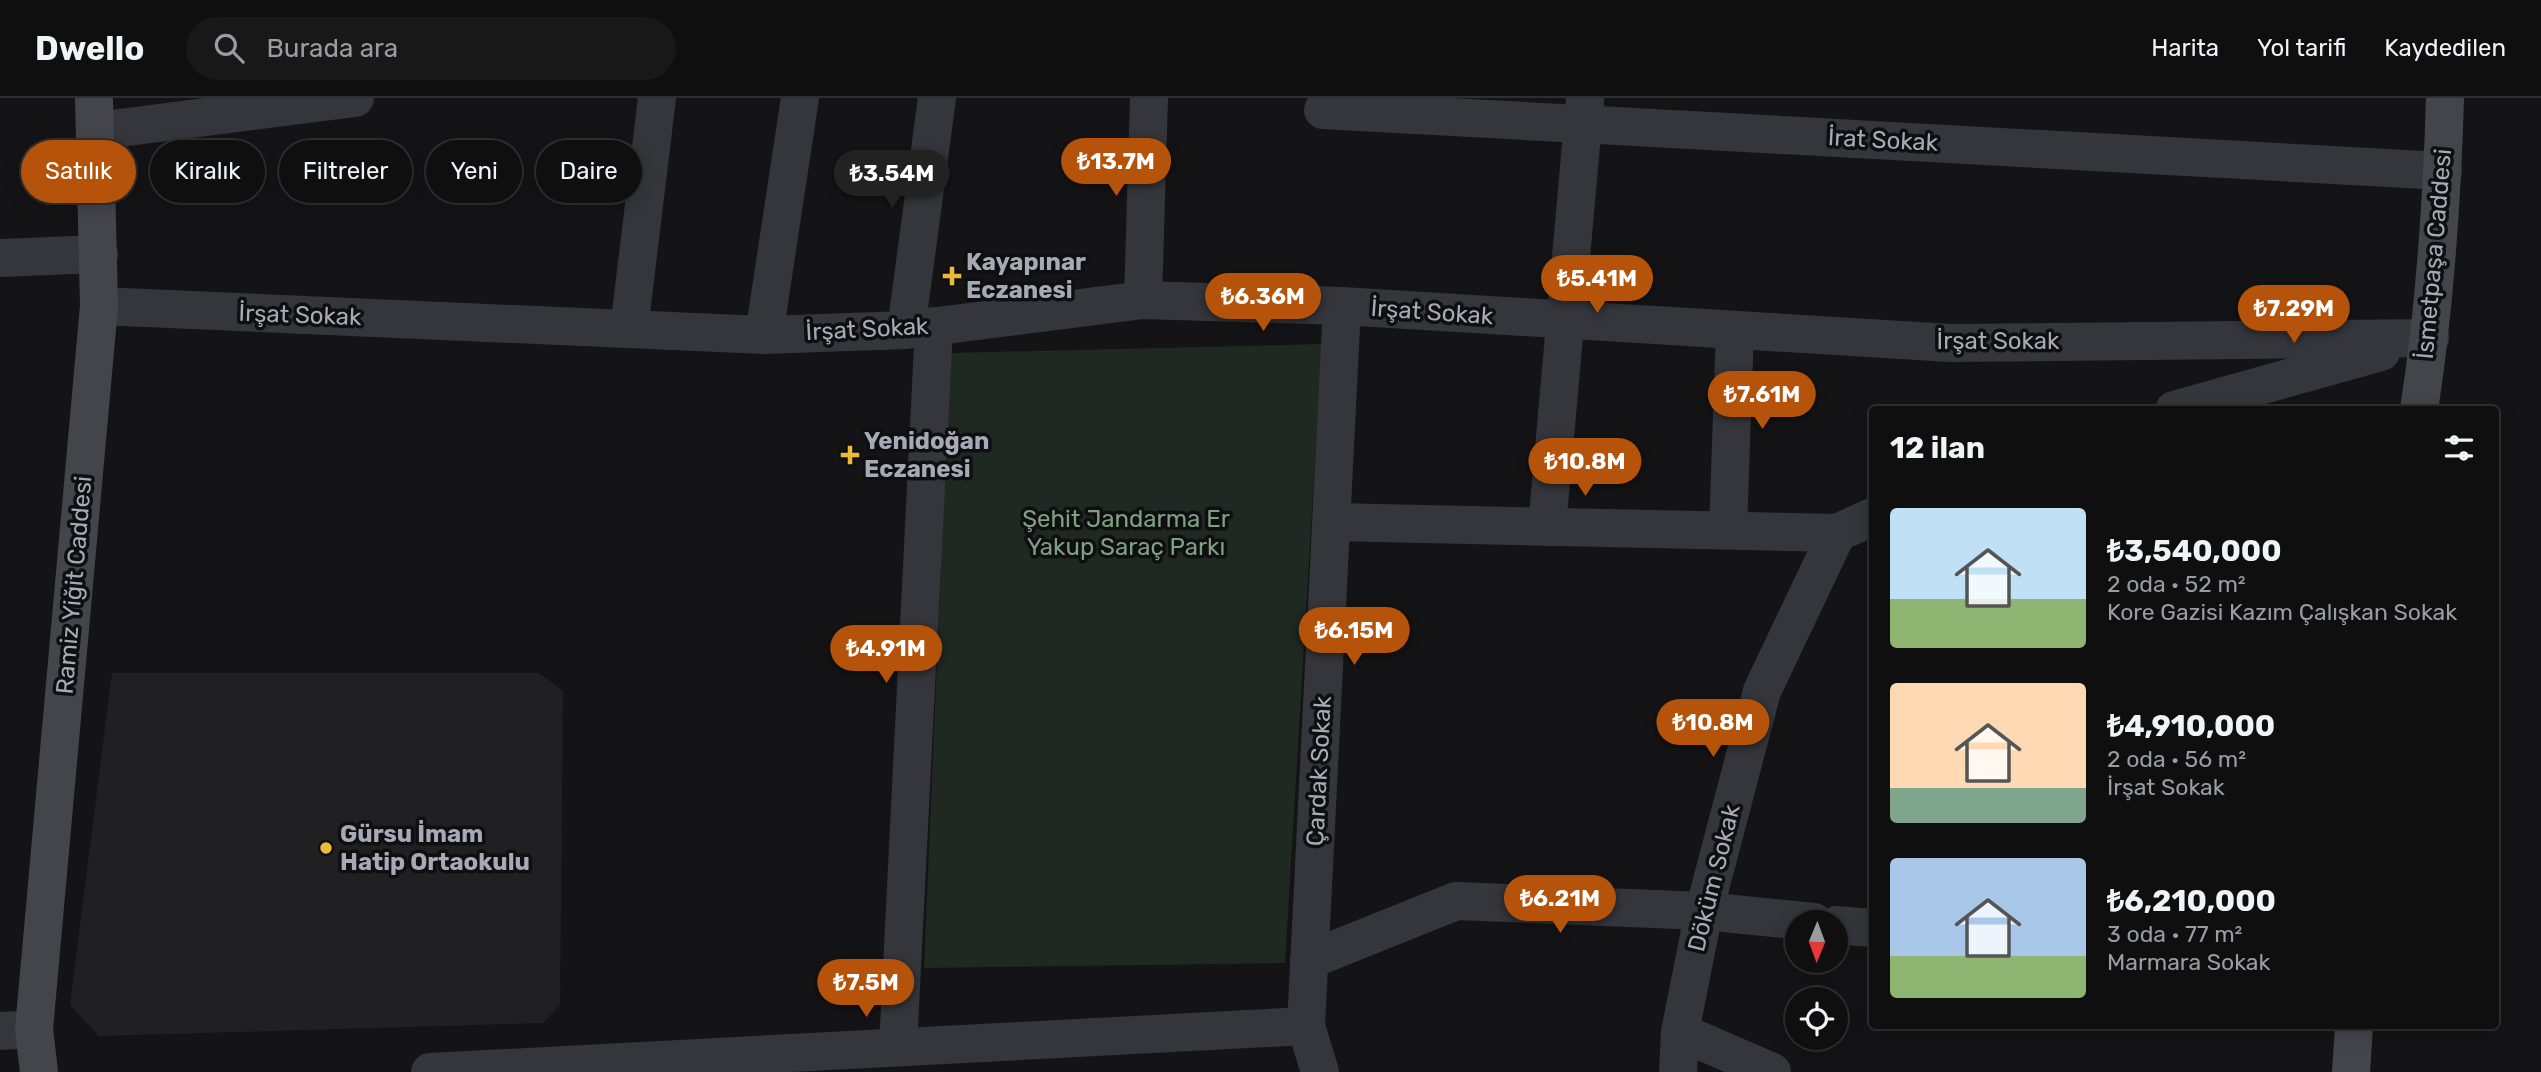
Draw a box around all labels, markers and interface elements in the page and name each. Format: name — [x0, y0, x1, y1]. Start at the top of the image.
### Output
search box — [186, 17, 676, 80]
text: Dwello — [35, 29, 144, 68]
icon: search — [210, 29, 248, 67]
text: Burada ara — [266, 33, 398, 64]
text: Harita — [2151, 34, 2219, 62]
text: Yol tarifi — [2257, 34, 2346, 62]
text: Kaydedilen — [2384, 34, 2506, 62]
street label: İrat Sokak — [1827, 123, 1939, 157]
pin: ₺13.7M — [1059, 139, 1173, 198]
chip: Satılık — [21, 140, 136, 203]
chip: Kiralık — [150, 140, 265, 203]
chip: Filtreler — [279, 140, 412, 203]
chip: Yeni — [426, 140, 522, 203]
chip: Daire — [536, 140, 642, 203]
text: ₺13.7M — [1077, 147, 1155, 175]
street label: İsmetpaşa Caddesi — [2411, 148, 2457, 360]
pin: ₺3.54M — [835, 150, 949, 210]
text: ₺3.54M — [850, 159, 934, 187]
place label: Kayapınar Eczanesi — [966, 248, 1086, 304]
pin: ₺5.41M — [1540, 256, 1654, 315]
text: ₺5.41M — [1557, 264, 1637, 292]
marker: Kayapınar Eczanesi — [944, 268, 960, 284]
pin: ₺6.36M — [1206, 274, 1320, 333]
text: ₺6.36M — [1221, 282, 1305, 310]
pin: ₺7.29M — [2237, 286, 2351, 345]
street label: İrşat Sokak — [1370, 294, 1495, 330]
text: ₺7.29M — [2254, 294, 2334, 322]
street label: İrşat Sokak — [238, 299, 362, 331]
street label: İrşat Sokak — [805, 312, 930, 346]
street label: İrşat Sokak — [1937, 327, 2060, 355]
pin: ₺7.61M — [1705, 372, 1819, 431]
text: ₺7.61M — [1724, 380, 1800, 408]
place label: Yenidoğan Eczanesi — [864, 427, 989, 483]
icon: filters — [2440, 429, 2478, 467]
text: 12 ilan — [1890, 430, 1985, 466]
pin: ₺10.8M — [1528, 438, 1642, 498]
marker: Yenidoğan Eczanesi — [842, 447, 858, 463]
text: ₺10.8M — [1544, 447, 1626, 475]
street label: Ramiz Yiğit Caddesi — [51, 475, 97, 695]
park label: Şehit Jandarma Er Yakup Saraç Parkı — [1022, 505, 1230, 561]
text: ₺3,540,000 — [2107, 533, 2282, 569]
icon: home — [1946, 536, 2030, 620]
text: 2 oda · 52 m² — [2107, 570, 2246, 598]
text: Kore Gazisi Kazım Çalışkan Sokak — [2107, 598, 2457, 626]
pin: ₺6.15M — [1297, 608, 1411, 667]
text: ₺6.15M — [1315, 616, 1393, 644]
pin: ₺4.91M — [829, 626, 943, 685]
text: ₺4.91M — [846, 634, 926, 662]
street label: Çardak Sokak — [1301, 695, 1337, 847]
pin: ₺10.8M — [1656, 700, 1770, 759]
text: ₺10.8M — [1672, 708, 1754, 736]
text: ₺4,910,000 — [2107, 708, 2275, 744]
icon: home — [1946, 711, 2030, 795]
text: 2 oda · 56 m² — [2107, 745, 2246, 773]
text: İrşat Sokak — [2107, 773, 2225, 801]
street label: Döküm Sokak — [1682, 801, 1746, 955]
place label: Gürsu İmam Hatip Ortaokulu — [340, 820, 530, 876]
marker: Gürsu İmam Hatip Ortaokulu — [318, 840, 334, 856]
pin: ₺6.21M — [1503, 876, 1617, 935]
text: ₺6,210,000 — [2107, 883, 2276, 919]
text: ₺6.21M — [1520, 884, 1600, 912]
icon: home — [1946, 886, 2030, 970]
north arrow — [1785, 910, 1848, 973]
map controls — [1785, 910, 1848, 1050]
text: 3 oda · 77 m² — [2107, 920, 2242, 948]
text: Marmara Sokak — [2107, 948, 2270, 976]
pin: ₺7.5M — [817, 960, 915, 1019]
text: ₺7.5M — [833, 968, 899, 996]
button: locate — [1785, 987, 1848, 1050]

